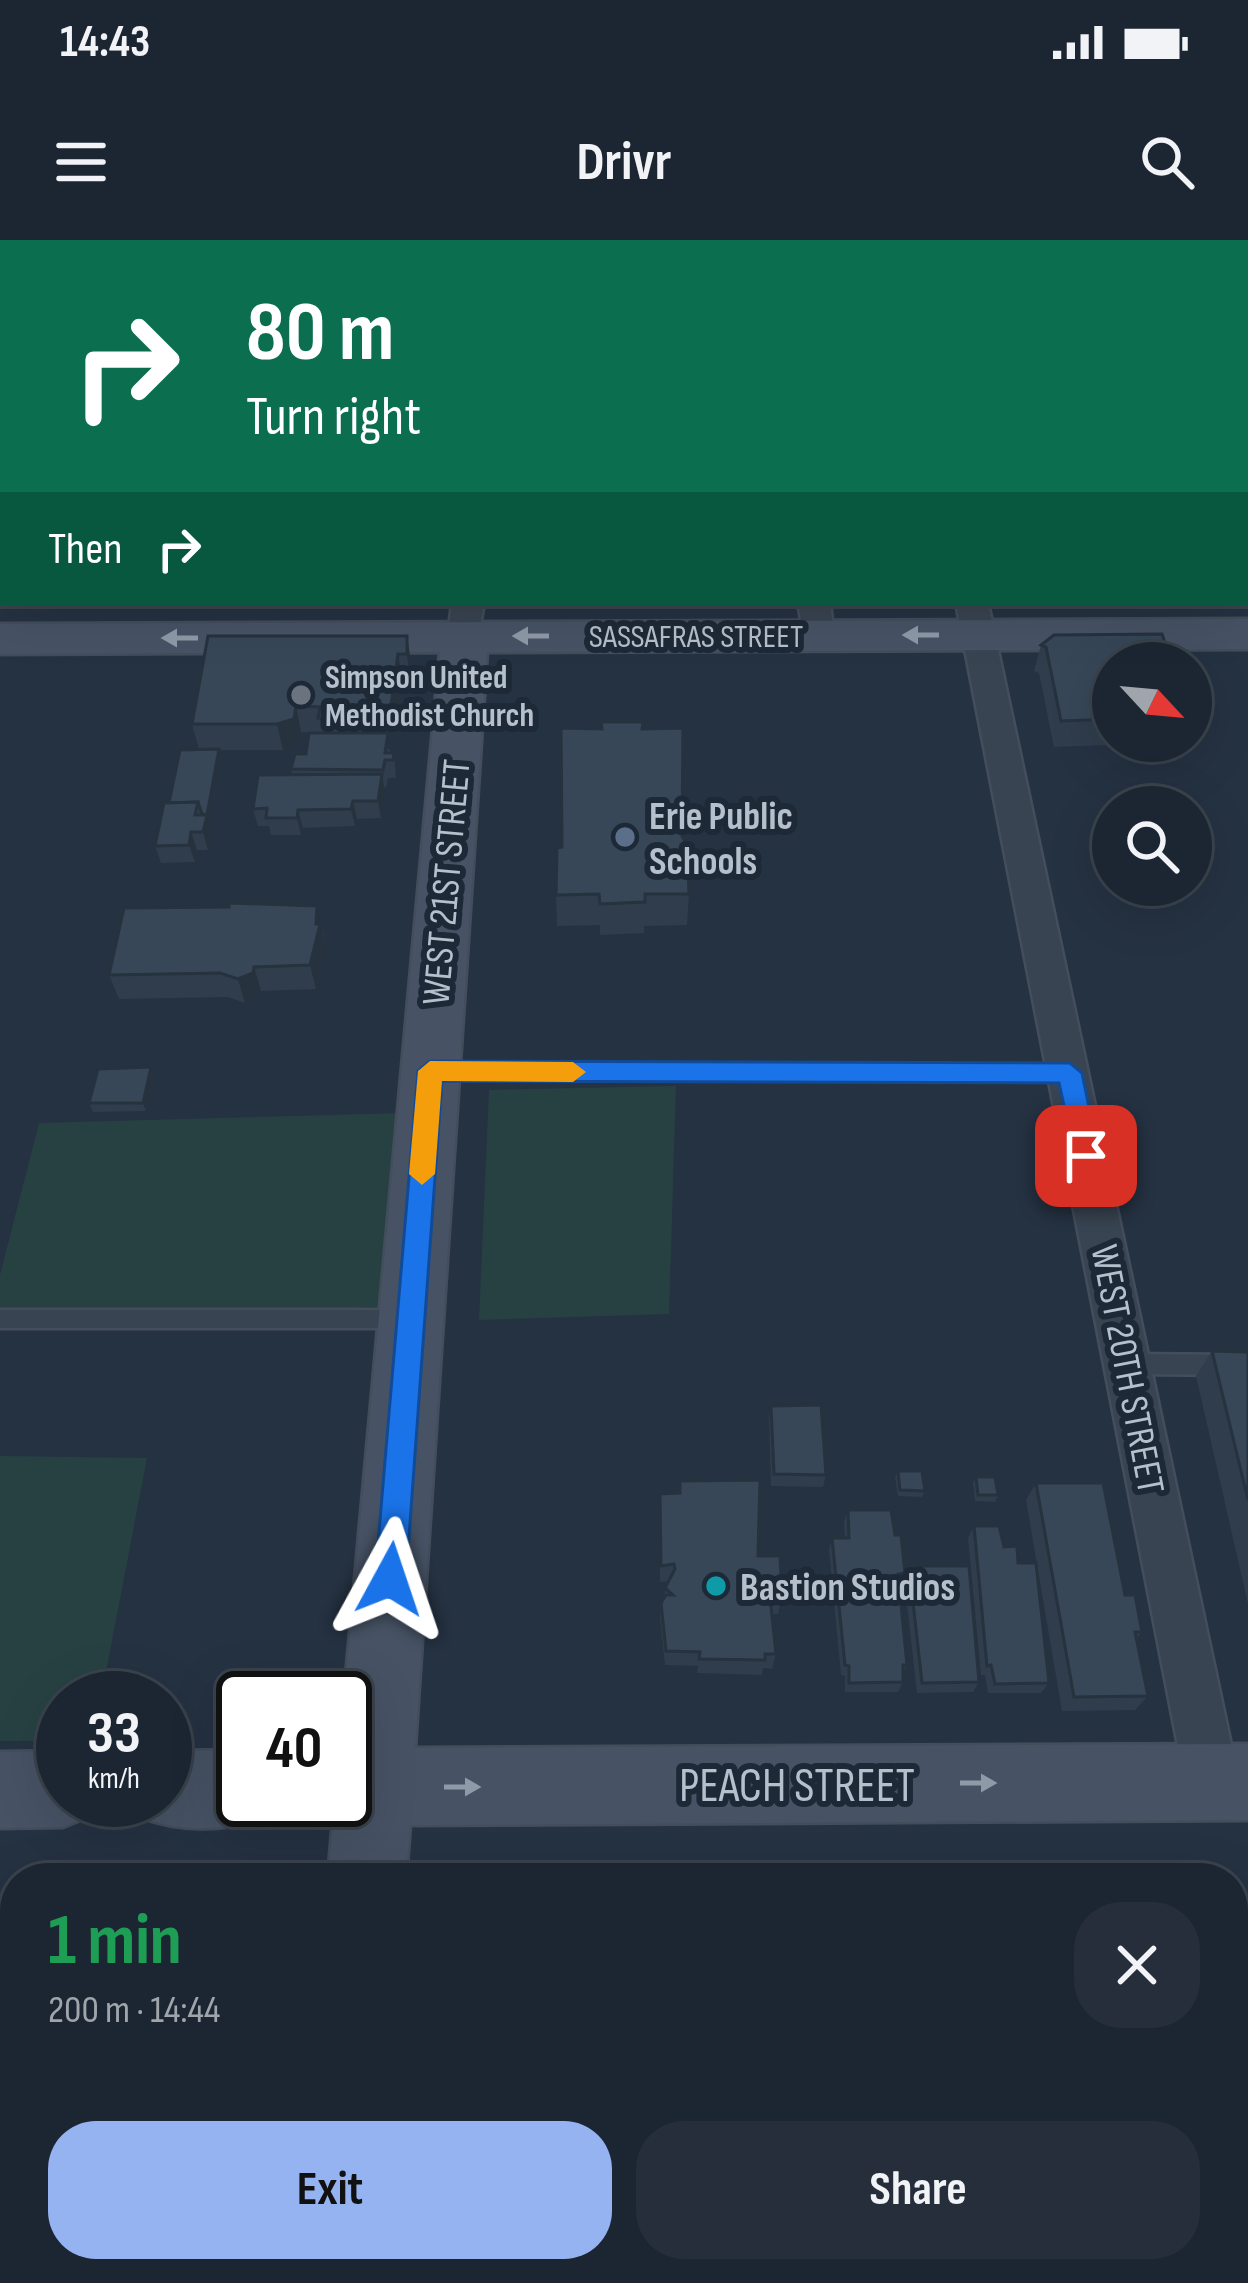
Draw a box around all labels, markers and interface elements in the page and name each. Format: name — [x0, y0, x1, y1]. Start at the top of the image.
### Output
text: 14:43 — [60, 15, 150, 70]
icon: menu — [48, 129, 114, 195]
icon: search — [1134, 129, 1200, 195]
text: Drivr — [577, 130, 671, 195]
text: 80 m — [246, 283, 394, 384]
icon: right — [48, 288, 204, 444]
text: Turn right — [246, 385, 421, 450]
icon: right — [146, 516, 212, 582]
text: Then — [48, 522, 122, 577]
street label: SASSAFRAS STREET — [589, 617, 803, 657]
one-way arrow — [901, 625, 939, 645]
one-way arrow — [511, 626, 549, 646]
one-way arrow — [160, 629, 198, 648]
north arrow — [1092, 642, 1212, 762]
map controls — [1092, 642, 1212, 906]
place label: Simpson United Methodist Church — [325, 658, 534, 736]
marker: Simpson United Methodist Church — [288, 682, 314, 708]
street label: WEST 21ST STREET — [413, 757, 482, 1007]
button: search — [1092, 786, 1212, 906]
place label: Erie Public Schools — [649, 794, 793, 886]
marker: Erie Public Schools — [612, 824, 638, 850]
pin — [1035, 1105, 1137, 1207]
icon: arrive — [1053, 1123, 1119, 1189]
street label: WEST 20TH STREET — [1079, 1241, 1174, 1498]
position arrow — [327, 1516, 453, 1642]
place label: Bastion Studios — [740, 1565, 955, 1612]
marker: Bastion Studios — [703, 1573, 729, 1599]
speed limit sign: 40 — [216, 1671, 372, 1827]
text: 33 — [87, 1698, 141, 1770]
street label: PEACH STREET — [679, 1758, 915, 1815]
text: km/h — [88, 1761, 140, 1797]
one-way arrow — [960, 1773, 998, 1793]
one-way arrow — [444, 1777, 482, 1797]
text: 1 min — [48, 1898, 182, 1985]
button: close — [1074, 1902, 1200, 2028]
text: 200 m · 14:44 — [48, 1987, 220, 2034]
button: Exit — [48, 2121, 612, 2259]
button: Share — [636, 2121, 1200, 2259]

